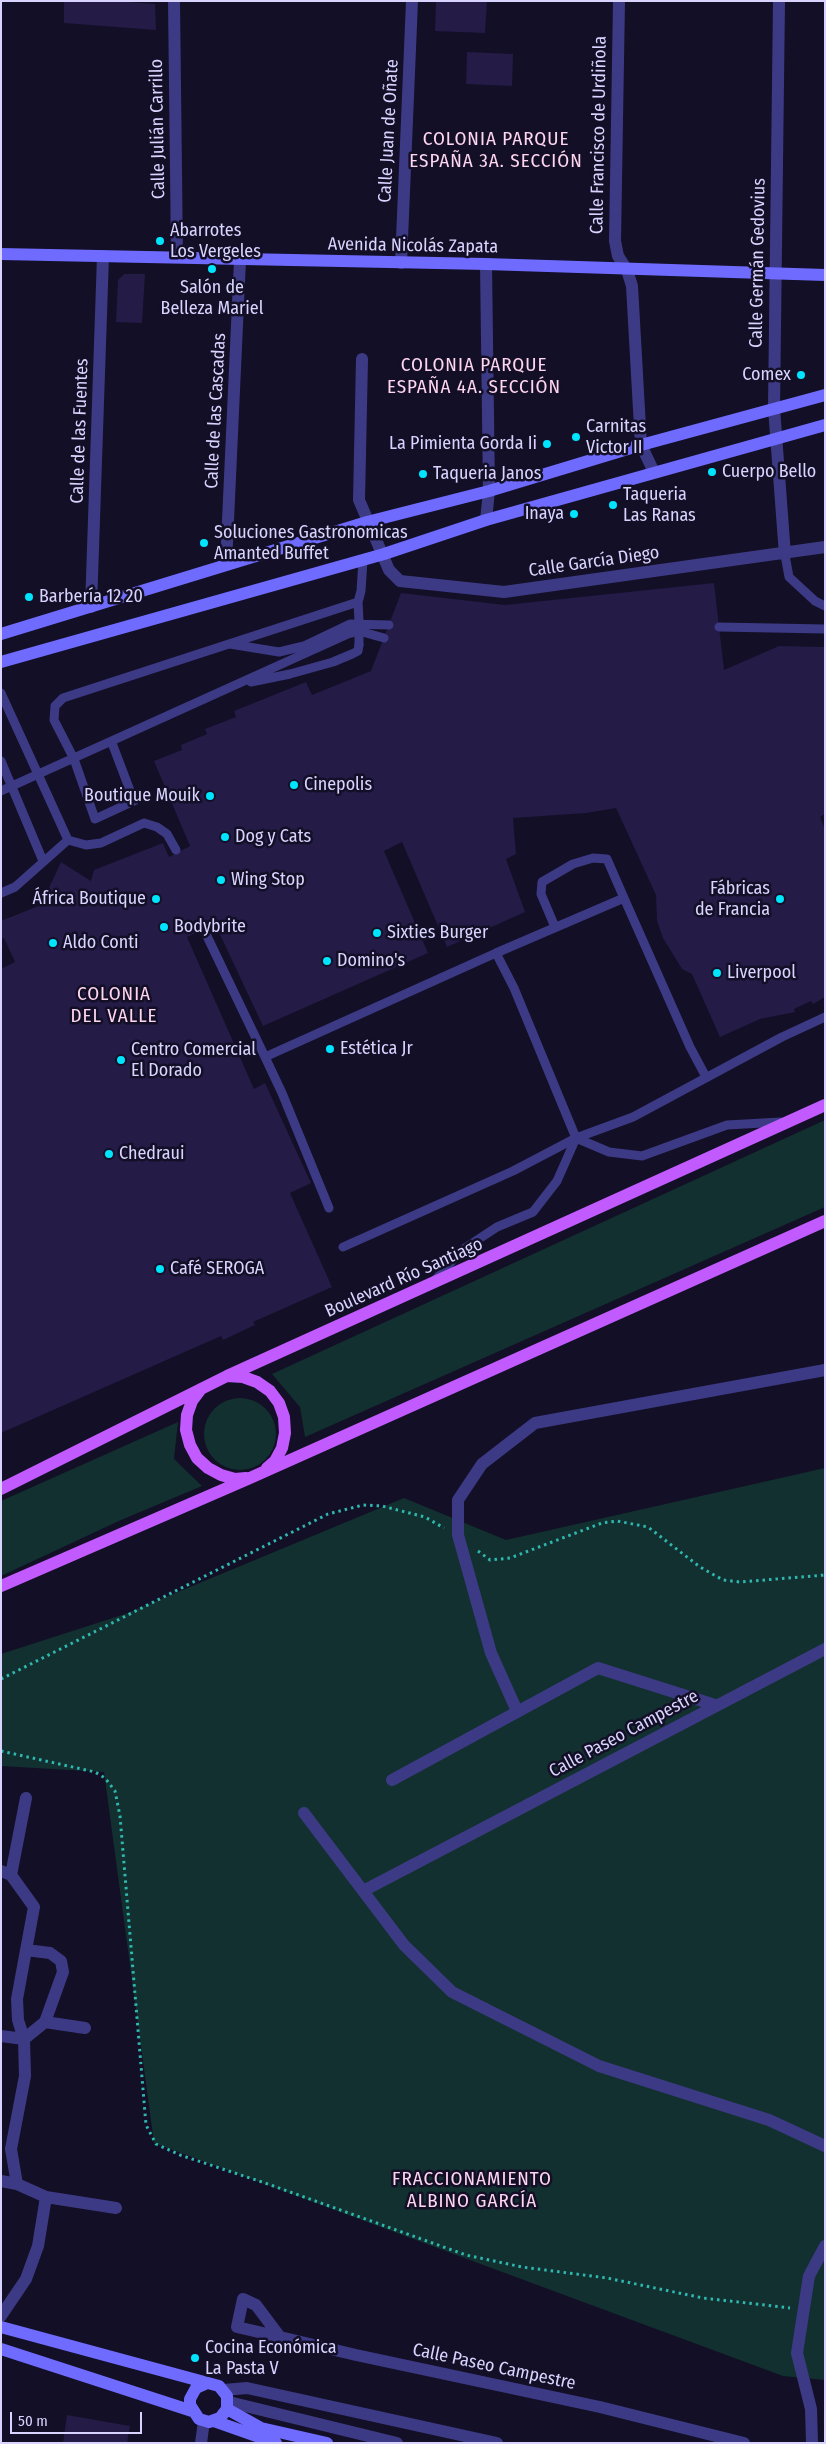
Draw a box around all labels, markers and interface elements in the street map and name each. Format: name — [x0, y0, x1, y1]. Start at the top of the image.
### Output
street label: Calle Francisco de Urdiñola — [586, 36, 612, 234]
street label: Calle Julián Carrillo — [146, 59, 170, 199]
street label: Calle Juan de Oñate — [374, 59, 404, 203]
district label: COLONIA PARQUE ESPAÑA 3A. SECCIÓN — [407, 129, 585, 173]
street label: Calle Germán Gedovius — [746, 178, 770, 348]
place label: Abarrotes Los Vergeles — [170, 220, 261, 262]
street label: Avenida Nicolás Zapata — [328, 234, 498, 258]
marker: Abarrotes Los Vergeles — [154, 235, 166, 247]
marker: Salón de Belleza Mariel — [206, 263, 218, 275]
place label: Salón de Belleza Mariel — [161, 277, 263, 320]
street label: Calle de las Cascadas — [201, 333, 231, 489]
district label: COLONIA PARQUE ESPAÑA 4A. SECCIÓN — [385, 355, 563, 399]
street label: Calle de las Fuentes — [67, 358, 93, 504]
place label: Comex — [742, 364, 791, 386]
marker: Comex — [795, 369, 807, 381]
place label: Carnitas Victor II — [586, 416, 646, 458]
marker: Carnitas Victor II — [570, 431, 582, 443]
place label: La Pimienta Gorda Ii — [389, 433, 537, 455]
marker: La Pimienta Gorda Ii — [541, 438, 553, 450]
place label: Cuerpo Bello — [722, 461, 816, 483]
place label: Taqueria Janos — [433, 463, 541, 485]
marker: Cuerpo Bello — [706, 466, 718, 478]
marker: Taqueria Janos — [417, 468, 429, 480]
place label: Taqueria Las Ranas — [623, 484, 696, 526]
marker: Taqueria Las Ranas — [607, 499, 619, 511]
place label: Inaya — [525, 503, 564, 525]
marker: Inaya — [568, 508, 580, 520]
place label: Soluciones Gastronomicas Amanted Buffet — [214, 522, 408, 564]
marker: Soluciones Gastronomicas Amanted Buffet — [198, 537, 210, 549]
street label: Calle García Diego — [527, 542, 661, 582]
place label: Barbería 12 20 — [39, 586, 143, 608]
marker: Barbería 12 20 — [23, 591, 35, 603]
place label: Cinepolis — [304, 774, 372, 796]
marker: Cinepolis — [288, 779, 300, 791]
place label: Boutique Mouik — [84, 785, 200, 807]
marker: Boutique Mouik — [204, 790, 216, 802]
place label: Dog y Cats — [235, 826, 311, 848]
marker: Dog y Cats — [219, 831, 231, 843]
place label: Wing Stop — [231, 869, 305, 891]
marker: Wing Stop — [215, 874, 227, 886]
place label: Fábricas de Francia — [695, 878, 770, 921]
place label: África Boutique — [33, 888, 146, 910]
marker: África Boutique — [150, 893, 162, 905]
marker: Fábricas de Francia — [774, 893, 786, 905]
place label: Bodybrite — [174, 916, 246, 938]
marker: Bodybrite — [158, 921, 170, 933]
place label: Sixties Burger — [387, 922, 488, 944]
marker: Sixties Burger — [371, 927, 383, 939]
place label: Aldo Conti — [63, 932, 139, 954]
marker: Aldo Conti — [47, 937, 59, 949]
place label: Domino's — [337, 950, 405, 972]
marker: Domino's — [321, 955, 333, 967]
place label: Liverpool — [727, 962, 796, 984]
marker: Liverpool — [711, 967, 723, 979]
district label: COLONIA DEL VALLE — [69, 984, 159, 1028]
place label: Estética Jr — [340, 1038, 413, 1060]
place label: Centro Comercial El Dorado — [131, 1039, 256, 1082]
marker: Estética Jr — [324, 1043, 336, 1055]
marker: Centro Comercial El Dorado — [115, 1054, 127, 1066]
place label: Chedraui — [119, 1143, 184, 1165]
marker: Chedraui — [103, 1148, 115, 1160]
street label: Boulevard Río Santiago — [322, 1233, 486, 1323]
place label: Café SEROGA — [170, 1258, 264, 1280]
marker: Café SEROGA — [154, 1263, 166, 1275]
street label: Calle Paseo Campestre — [546, 1686, 702, 1782]
district label: FRACCIONAMIENTO ALBINO GARCÍA — [390, 2169, 554, 2213]
place label: Cocina Económica La Pasta V — [205, 2337, 337, 2380]
street label: Calle Paseo Campestre — [411, 2339, 577, 2395]
marker: Cocina Económica La Pasta V — [189, 2352, 201, 2364]
scale bar — [12, 2402, 145, 2434]
text: 50 m — [18, 2412, 48, 2430]

